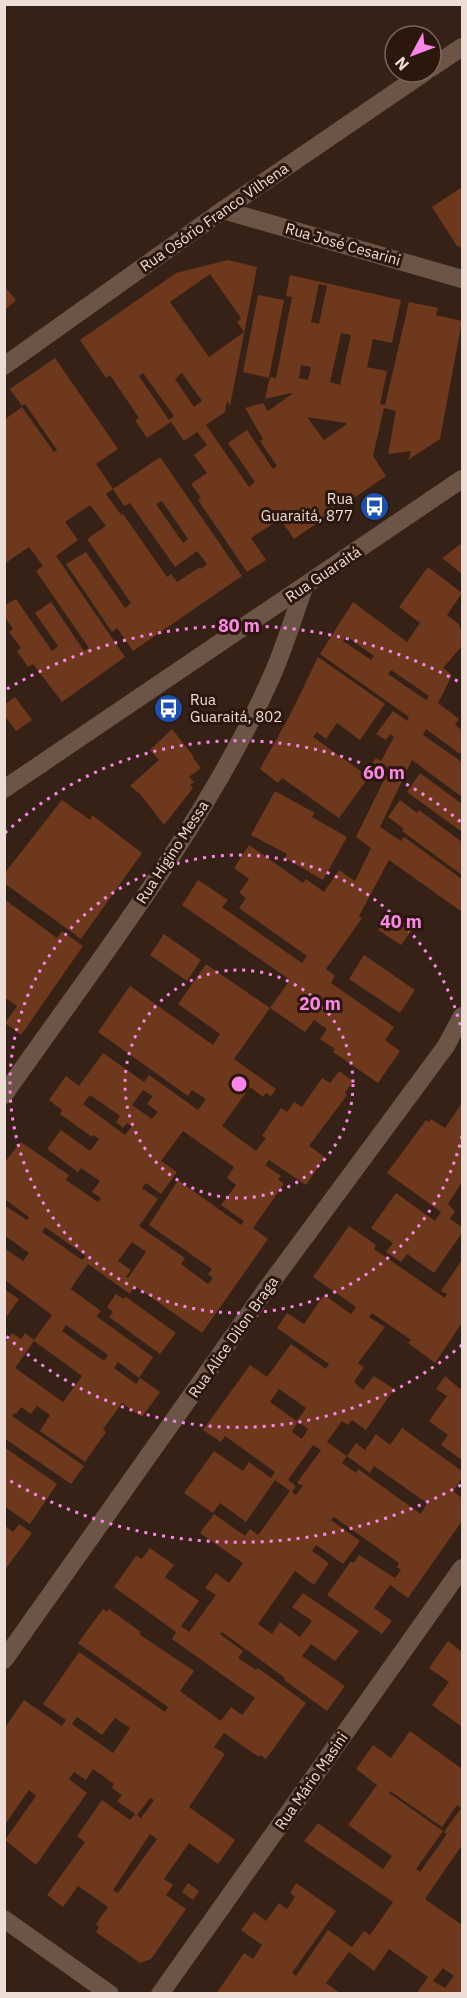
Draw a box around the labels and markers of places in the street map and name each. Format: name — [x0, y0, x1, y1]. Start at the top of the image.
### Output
place label: Rua Guaraitá, 877 — [261, 489, 353, 525]
bus stop icon: Rua Guaraitá, 877 — [358, 491, 390, 523]
place label: Rua Guaraitá, 802 — [190, 690, 282, 726]
bus stop icon: Rua Guaraitá, 802 — [153, 692, 185, 724]
centre of rings — [229, 1074, 249, 1094]

